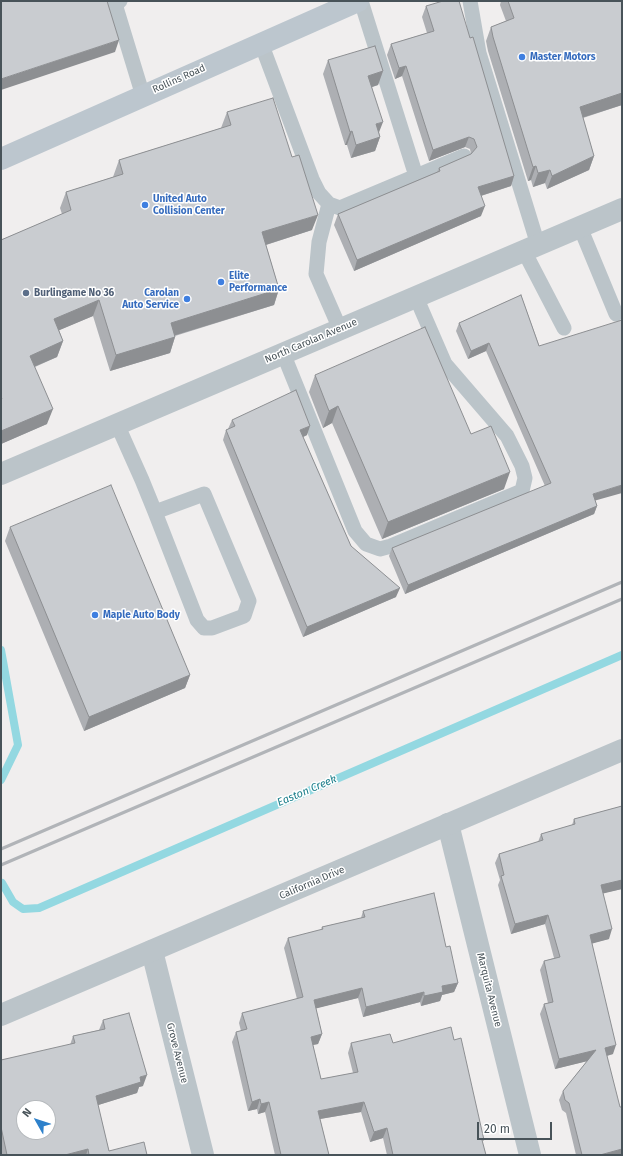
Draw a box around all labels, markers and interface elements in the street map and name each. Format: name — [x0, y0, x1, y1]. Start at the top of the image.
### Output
place label: Master Motors — [530, 51, 596, 63]
marker: Master Motors — [517, 52, 527, 62]
street label: Rollins Road — [151, 62, 207, 96]
place label: United Auto Collision Center — [153, 193, 225, 216]
marker: United Auto Collision Center — [140, 200, 150, 210]
place label: Elite Performance — [229, 270, 287, 294]
marker: Elite Performance — [216, 277, 226, 287]
place label: Burlingame No 36 — [34, 287, 114, 299]
place label: Carolan Auto Service — [122, 287, 179, 310]
marker: Burlingame No 36 — [21, 288, 31, 298]
marker: Carolan Auto Service — [182, 294, 192, 304]
street label: North Carolan Avenue — [263, 316, 359, 366]
place label: Maple Auto Body — [103, 609, 180, 621]
marker: Maple Auto Body — [90, 610, 100, 620]
water label: Easton Creek — [275, 773, 339, 809]
street label: California Drive — [278, 864, 346, 902]
street label: Marquita Avenue — [474, 952, 504, 1028]
street label: Grove Avenue — [164, 1022, 190, 1084]
north arrow — [16, 1100, 56, 1140]
text: N — [20, 1106, 34, 1120]
scale bar — [479, 1114, 554, 1140]
text: 20 m — [484, 1122, 510, 1136]

